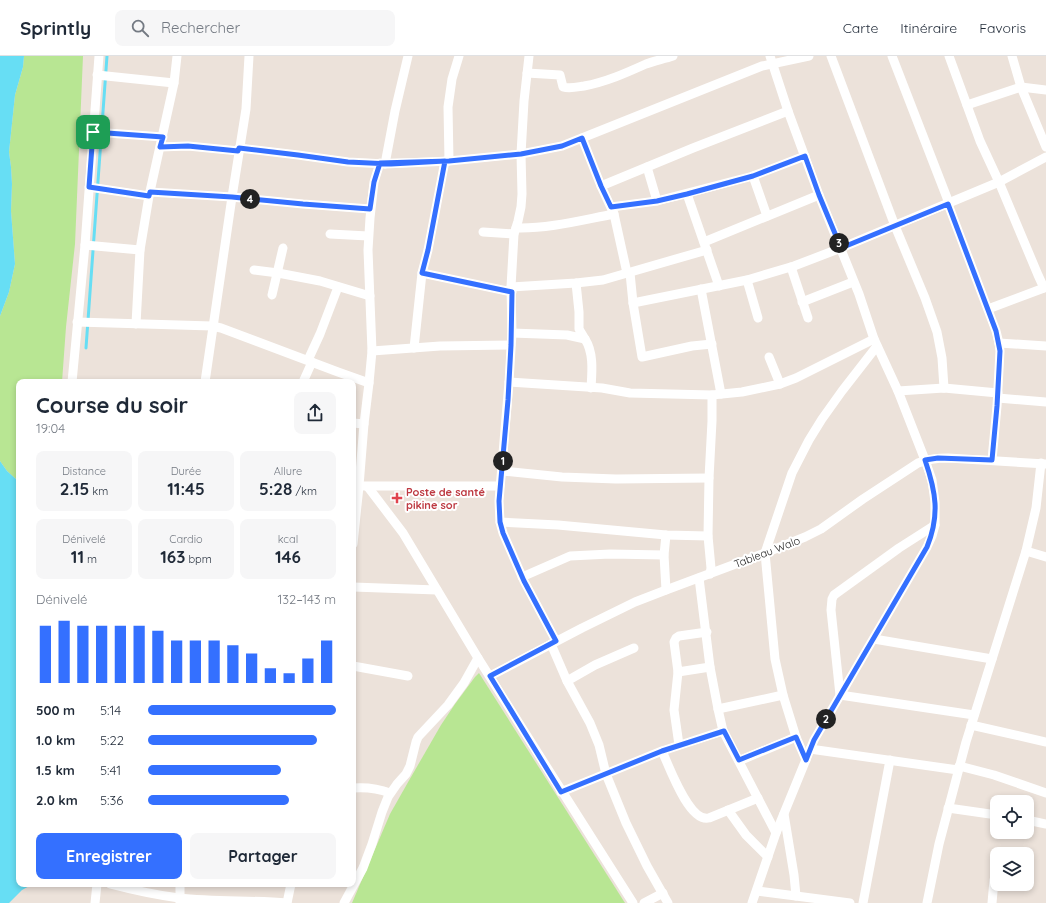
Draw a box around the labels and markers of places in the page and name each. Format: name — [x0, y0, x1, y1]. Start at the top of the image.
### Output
pin — [76, 115, 110, 149]
pin: 4 — [240, 189, 260, 209]
pin: 3 — [829, 233, 849, 253]
pin: 1 — [493, 451, 513, 471]
place label: Poste de santé pikine sor — [406, 485, 485, 512]
marker: Poste de santé pikine sor — [391, 492, 403, 504]
pin: 2 — [816, 709, 836, 729]

